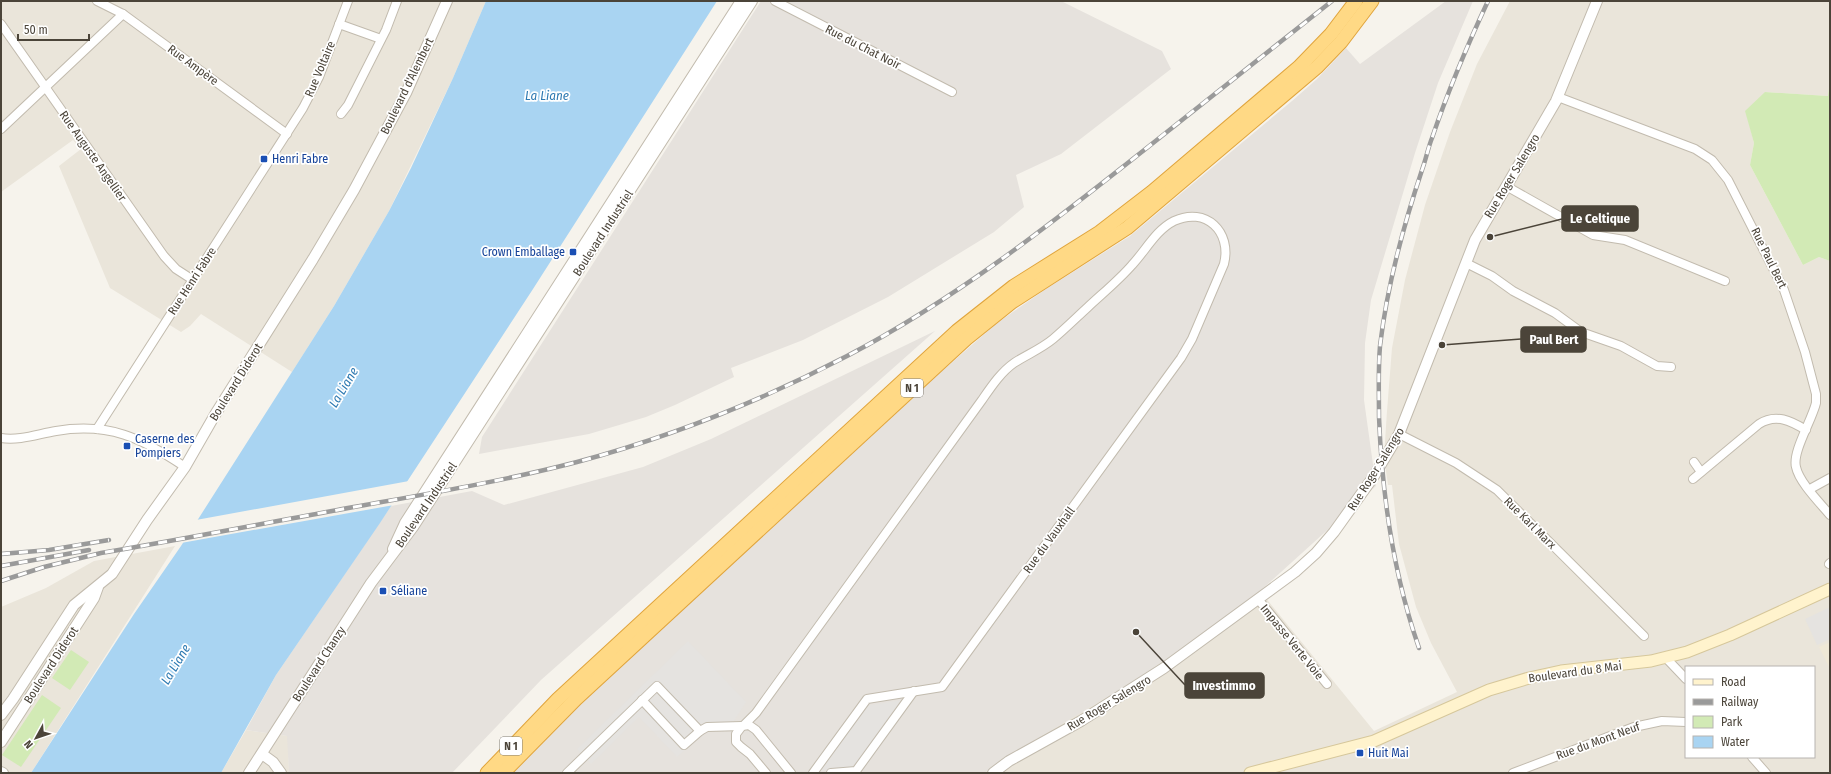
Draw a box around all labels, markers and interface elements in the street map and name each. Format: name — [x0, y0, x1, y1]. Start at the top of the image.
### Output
scale bar — [18, 16, 89, 42]
street label: Rue du Chat Noir — [823, 22, 904, 72]
text: 50 m — [24, 23, 48, 37]
street label: Boulevard d'Alembert — [378, 35, 437, 137]
street label: Rue Voltaire — [302, 39, 338, 99]
street label: Rue Ampère — [165, 42, 221, 88]
water label: La Liane — [525, 88, 569, 103]
street label: Rue Auguste Angellier — [57, 108, 130, 205]
street label: Rue Roger Salengro — [1481, 131, 1543, 221]
place label: Henri Fabre — [272, 152, 328, 166]
marker: Henri Fabre — [259, 154, 269, 164]
street label: Boulevard Industriel — [570, 187, 636, 279]
callout: Le Celtique — [1562, 206, 1638, 231]
text: Le Celtique — [1570, 211, 1630, 226]
street label: Rue Paul Bert — [1748, 225, 1790, 291]
street label: Rue Henri Fabre — [165, 245, 219, 317]
place label: Crown Emballage — [482, 245, 565, 259]
marker: Crown Emballage — [568, 247, 578, 257]
callout: Paul Bert — [1521, 327, 1586, 352]
text: Paul Bert — [1529, 332, 1579, 347]
street label: Boulevard Diderot — [207, 341, 265, 423]
water label: La Liane — [326, 365, 361, 410]
road number: N 1 — [901, 379, 923, 397]
street label: Rue Roger Salengro — [1345, 425, 1407, 513]
place label: Caserne des Pompiers — [135, 432, 195, 460]
marker: Caserne des Pompiers — [122, 441, 132, 451]
street label: Boulevard Industriel — [392, 460, 460, 550]
street label: Rue Karl Marx — [1501, 494, 1559, 552]
street label: Rue du Vauxhall — [1020, 504, 1078, 576]
place label: Séliane — [391, 584, 427, 598]
marker: Séliane — [378, 586, 388, 596]
street label: Impasse Verte Voie — [1257, 602, 1327, 683]
street label: Boulevard Chanzy — [289, 623, 349, 704]
street label: Boulevard Diderot — [21, 624, 81, 706]
water label: La Liane — [158, 642, 193, 687]
street label: Boulevard du 8 Mai — [1527, 659, 1623, 685]
legend — [1685, 666, 1815, 758]
street label: Rue Roger Salengro — [1064, 672, 1154, 734]
callout: Investimmo — [1185, 673, 1264, 698]
text: Road — [1721, 675, 1746, 689]
text: Investimmo — [1192, 678, 1256, 693]
text: Railway — [1721, 695, 1759, 709]
text: Park — [1721, 715, 1743, 729]
north arrow — [16, 718, 56, 758]
street label: Rue du Mont Neuf — [1554, 719, 1643, 763]
text: Water — [1721, 735, 1750, 749]
text: N — [22, 737, 36, 751]
road number: N 1 — [500, 737, 522, 755]
place label: Huit Mai — [1368, 746, 1409, 760]
marker: Huit Mai — [1355, 748, 1365, 758]

